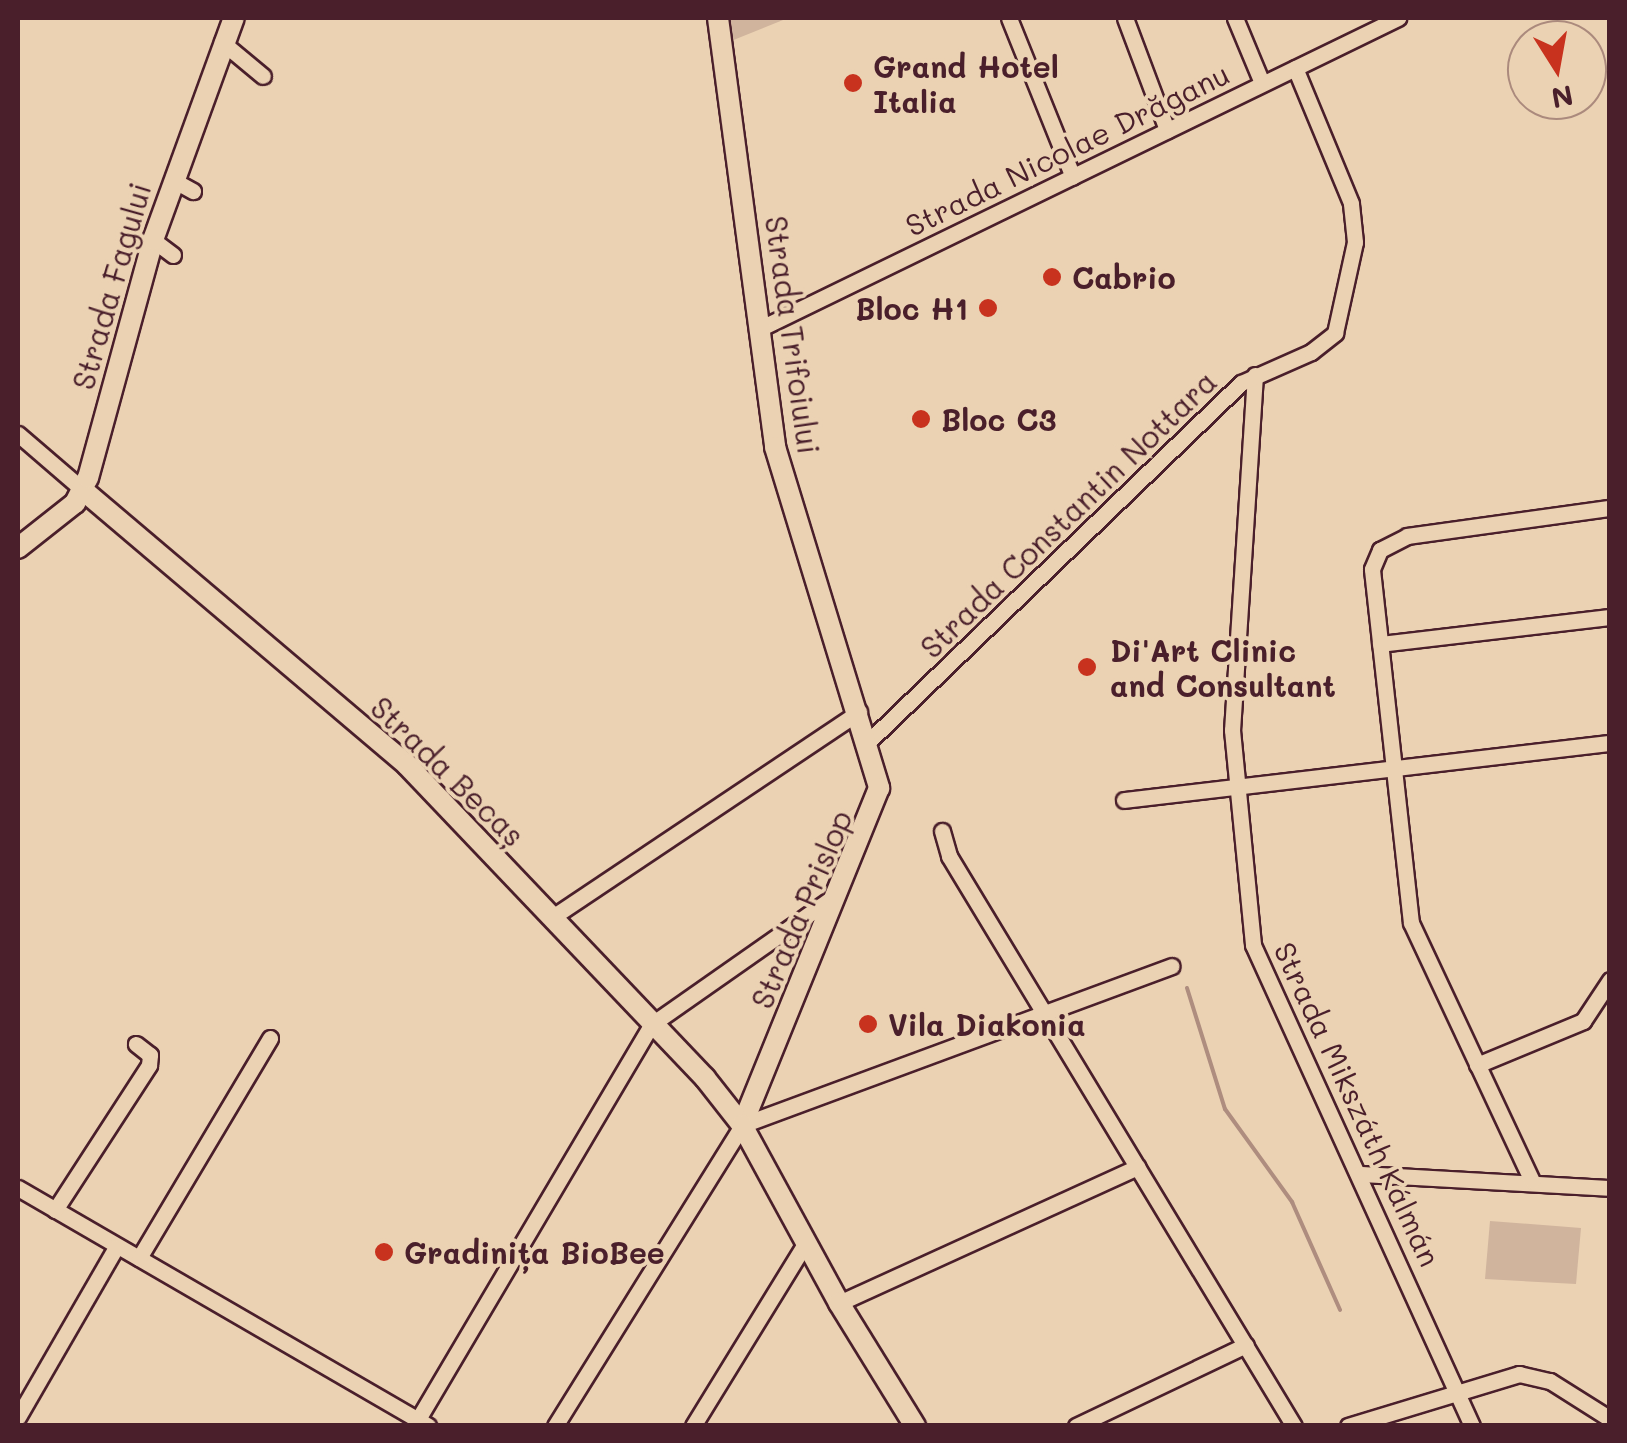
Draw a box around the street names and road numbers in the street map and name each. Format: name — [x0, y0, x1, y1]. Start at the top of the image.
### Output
street label: Strada Nicolae Drăganu — [899, 55, 1235, 243]
street label: Strada Fagului — [64, 178, 158, 394]
street label: Strada Trifoiului — [758, 214, 828, 456]
street label: Strada Constantin Nottara — [913, 363, 1223, 665]
street label: Strada Becaș — [364, 689, 532, 853]
street label: Strada Prislop — [743, 804, 859, 1014]
street label: Strada Mikszáth Kálmán — [1267, 936, 1449, 1272]

